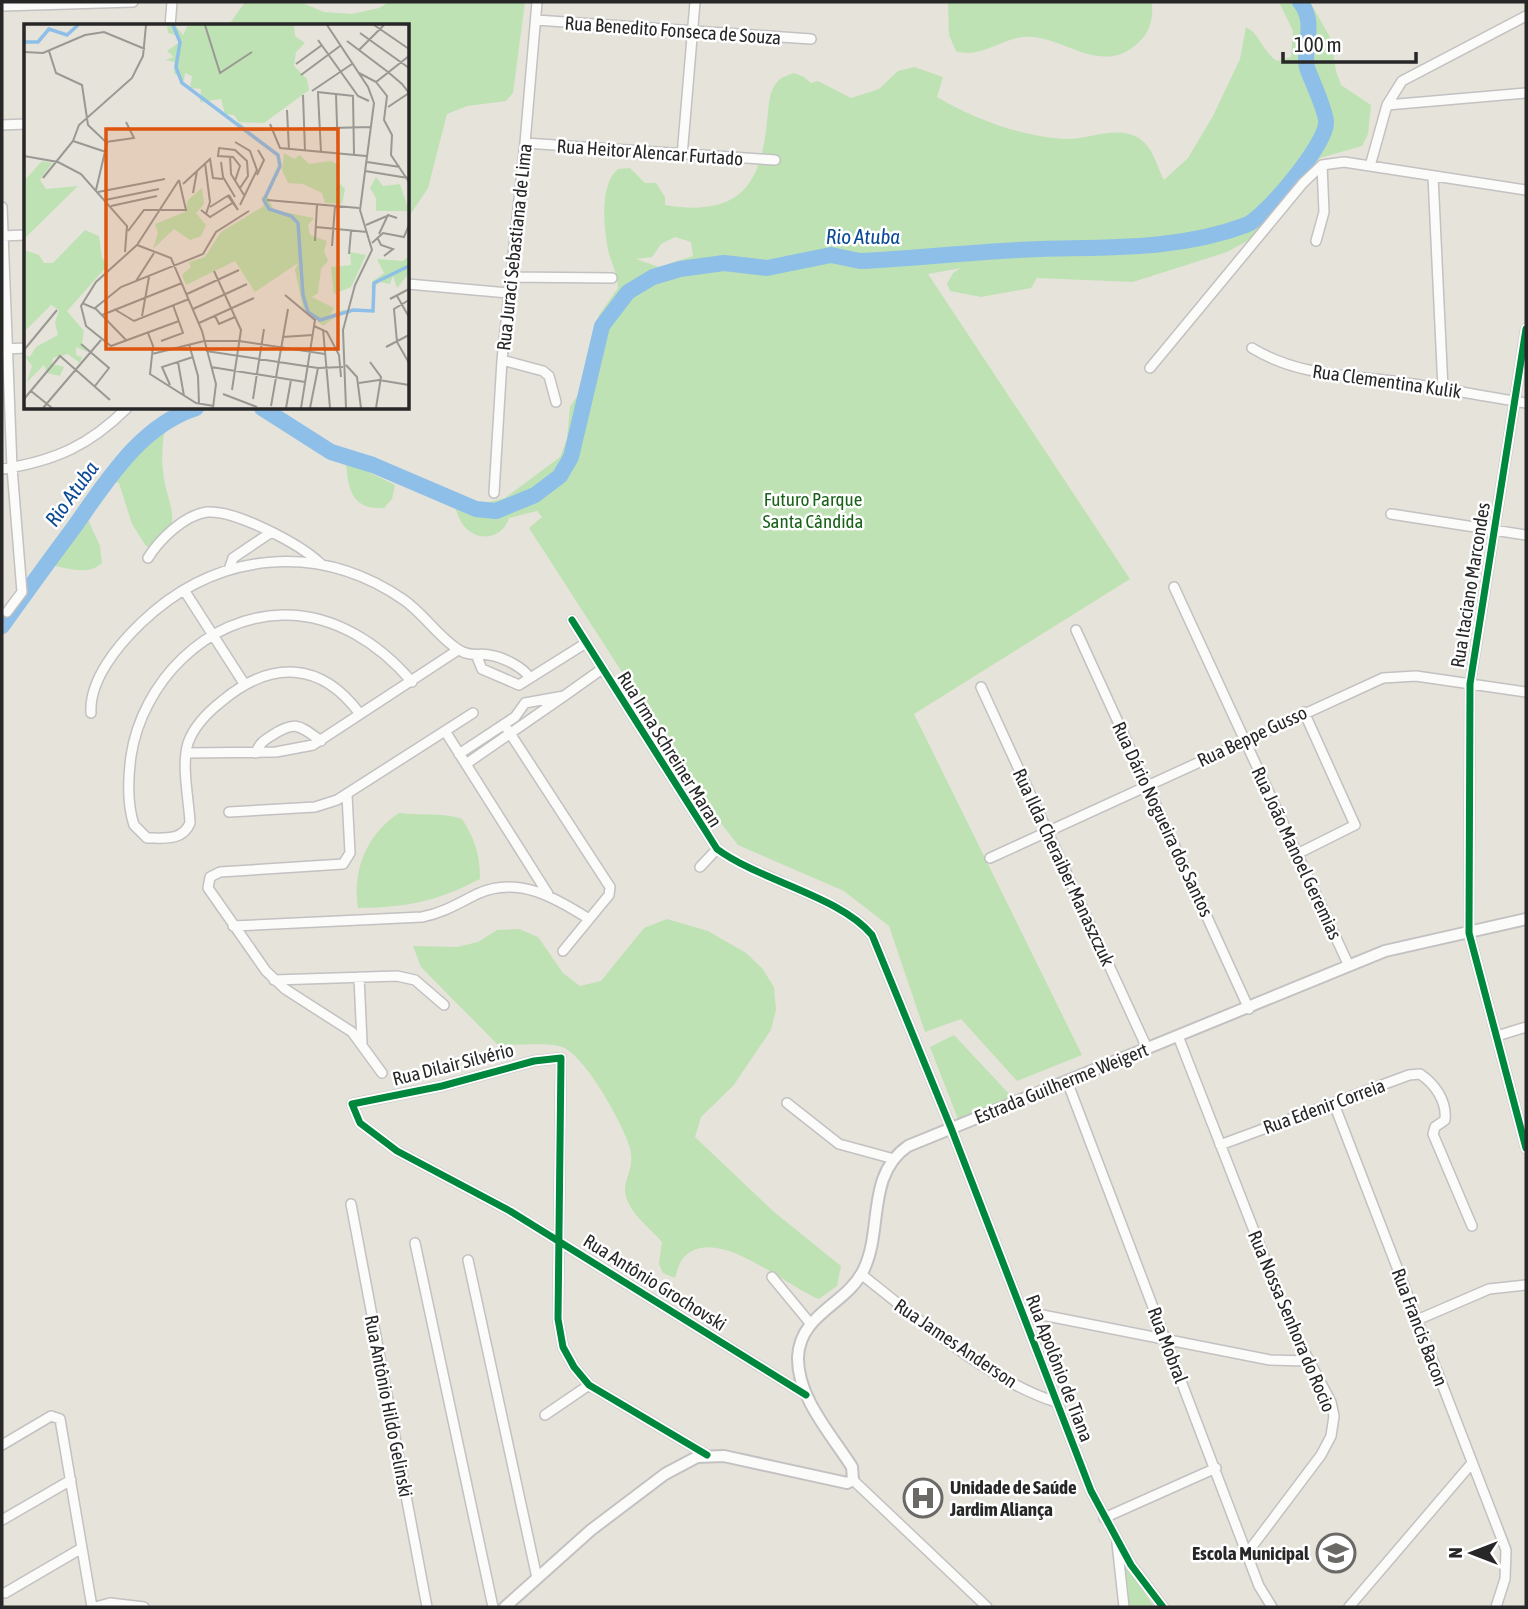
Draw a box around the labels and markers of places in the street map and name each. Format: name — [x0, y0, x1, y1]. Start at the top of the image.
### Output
place label: Unidade de Saúde Jardim Aliança — [949, 1476, 1077, 1520]
hospital icon: Unidade de Saúde Jardim Aliança — [902, 1477, 944, 1519]
school or university icon: Escola Municipal — [1315, 1532, 1357, 1574]
place label: Escola Municipal — [1192, 1542, 1310, 1564]

